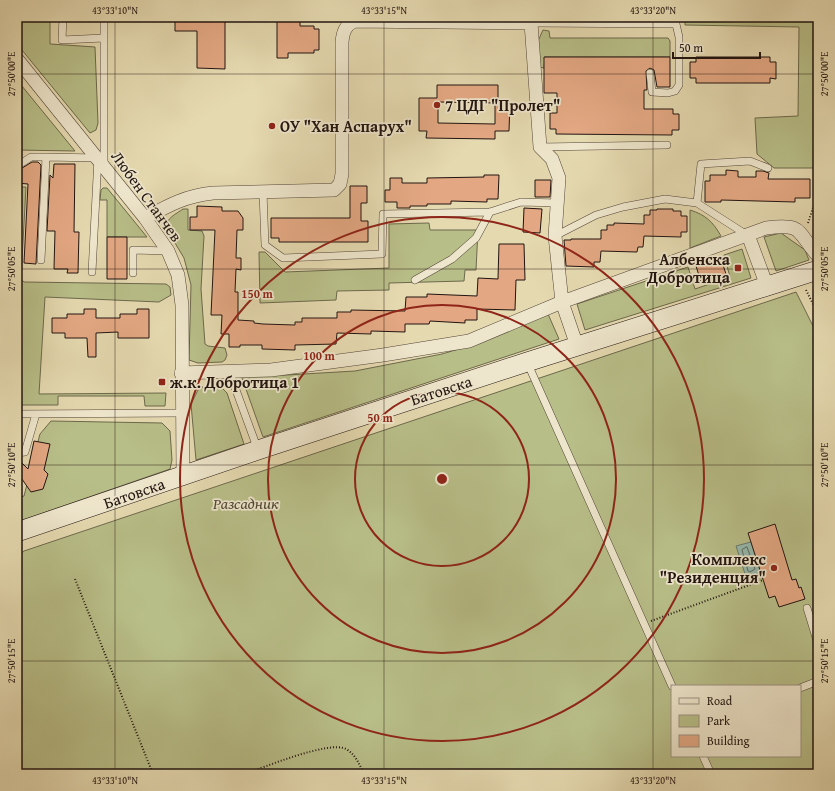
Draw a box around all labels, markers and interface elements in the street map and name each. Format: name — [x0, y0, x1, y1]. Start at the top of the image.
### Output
text: 43°33'10"N — [92, 3, 138, 18]
text: 43°33'15"N — [361, 3, 407, 18]
text: 43°33'20"N — [630, 3, 676, 18]
scale bar — [673, 34, 760, 60]
text: 50 m — [679, 39, 703, 56]
text: 27°50'00"E — [4, 52, 19, 96]
text: 27°50'00"E — [817, 52, 832, 96]
place label: 7 ЦДГ "Пролет" — [445, 93, 560, 117]
marker: 7 ЦДГ "Пролет" — [432, 100, 442, 110]
place label: ОУ "Хан Аспарух" — [280, 114, 412, 138]
marker: ОУ "Хан Аспарух" — [267, 121, 277, 131]
street label: Любен Станчев — [106, 145, 188, 247]
text: 27°50'05"E — [4, 247, 19, 291]
place label: Албенска Добротица — [646, 247, 731, 289]
text: 27°50'05"E — [817, 247, 832, 291]
marker: Албенска Добротица — [733, 263, 743, 273]
text: 150 m — [241, 285, 274, 302]
text: 100 m — [303, 347, 336, 364]
street label: Батовска — [407, 369, 475, 411]
place label: ж.к. Добротица 1 — [170, 370, 299, 394]
marker: ж.к. Добротица 1 — [157, 377, 167, 387]
text: 50 m — [367, 409, 393, 426]
text: 27°50'10"E — [4, 443, 19, 487]
text: 27°50'10"E — [817, 443, 832, 487]
street label: Батовска — [100, 471, 168, 515]
centre of rings — [435, 472, 449, 486]
park label: Разсадник — [212, 491, 279, 515]
place label: Комплекс "Резиденция" — [659, 547, 767, 589]
marker: Комплекс "Резиденция" — [769, 563, 779, 573]
text: 27°50'15"E — [4, 639, 19, 683]
text: 27°50'15"E — [817, 639, 832, 683]
legend — [671, 685, 801, 757]
text: Road — [707, 692, 733, 709]
text: Park — [707, 712, 731, 729]
text: Building — [707, 732, 750, 749]
text: 43°33'10"N — [92, 773, 138, 788]
text: 43°33'15"N — [361, 773, 407, 788]
text: 43°33'20"N — [630, 773, 676, 788]

